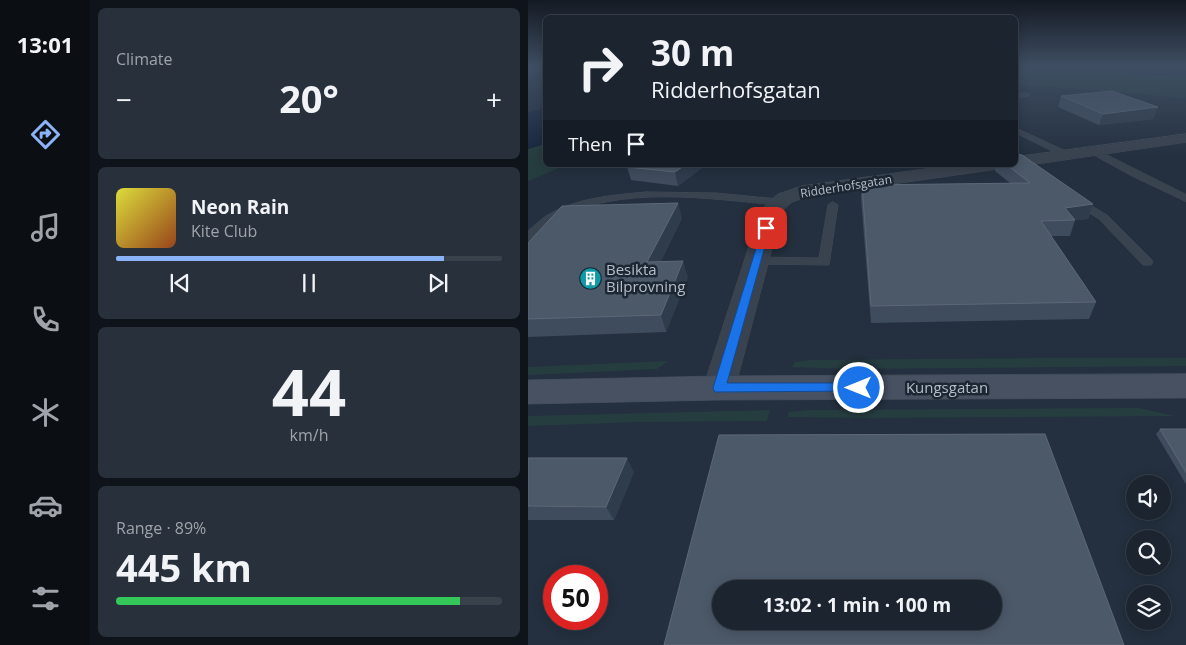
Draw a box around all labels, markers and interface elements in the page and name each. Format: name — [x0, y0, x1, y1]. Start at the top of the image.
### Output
text: 13:01 — [17, 29, 73, 59]
text: 30 m — [651, 29, 734, 76]
icon: right — [568, 35, 633, 100]
text: Climate — [116, 48, 173, 70]
text: 20° — [279, 72, 339, 124]
text: Ridderhofsgatan — [651, 74, 821, 104]
text: − — [116, 80, 132, 118]
text: + — [486, 80, 502, 118]
icon: directions — [28, 117, 63, 152]
icon: arrive — [622, 130, 650, 158]
text: Then — [568, 131, 612, 157]
street label: Ridderhofsgatan — [799, 170, 893, 202]
text: Neon Rain — [191, 194, 289, 220]
pin — [745, 207, 787, 249]
icon: music — [28, 210, 63, 245]
icon: arrive — [752, 214, 780, 242]
text: Kite Club — [191, 220, 257, 242]
place label: Besikta Bilprovning — [606, 259, 685, 296]
building icon: Besikta Bilprovning — [578, 266, 602, 290]
icon: previous — [166, 269, 194, 297]
icon: pause — [295, 269, 323, 297]
icon: next — [424, 269, 452, 297]
icon: phone — [28, 302, 63, 337]
text: 44 — [272, 347, 346, 435]
position arrow — [832, 361, 884, 413]
street label: Kungsgatan — [906, 377, 988, 397]
icon: climate — [28, 395, 63, 430]
text: km/h — [290, 424, 328, 446]
map controls — [1126, 475, 1171, 630]
button: sound — [1126, 475, 1171, 520]
icon: car — [28, 488, 63, 523]
text: Range · 89% — [116, 517, 206, 539]
button: search — [1126, 530, 1171, 575]
text: 445 km — [116, 541, 252, 593]
speed limit sign: 50 — [543, 565, 608, 630]
icon: filters — [28, 581, 63, 616]
button: layers — [1126, 585, 1171, 630]
text: 13:02 · 1 min · 100 m — [763, 592, 951, 618]

